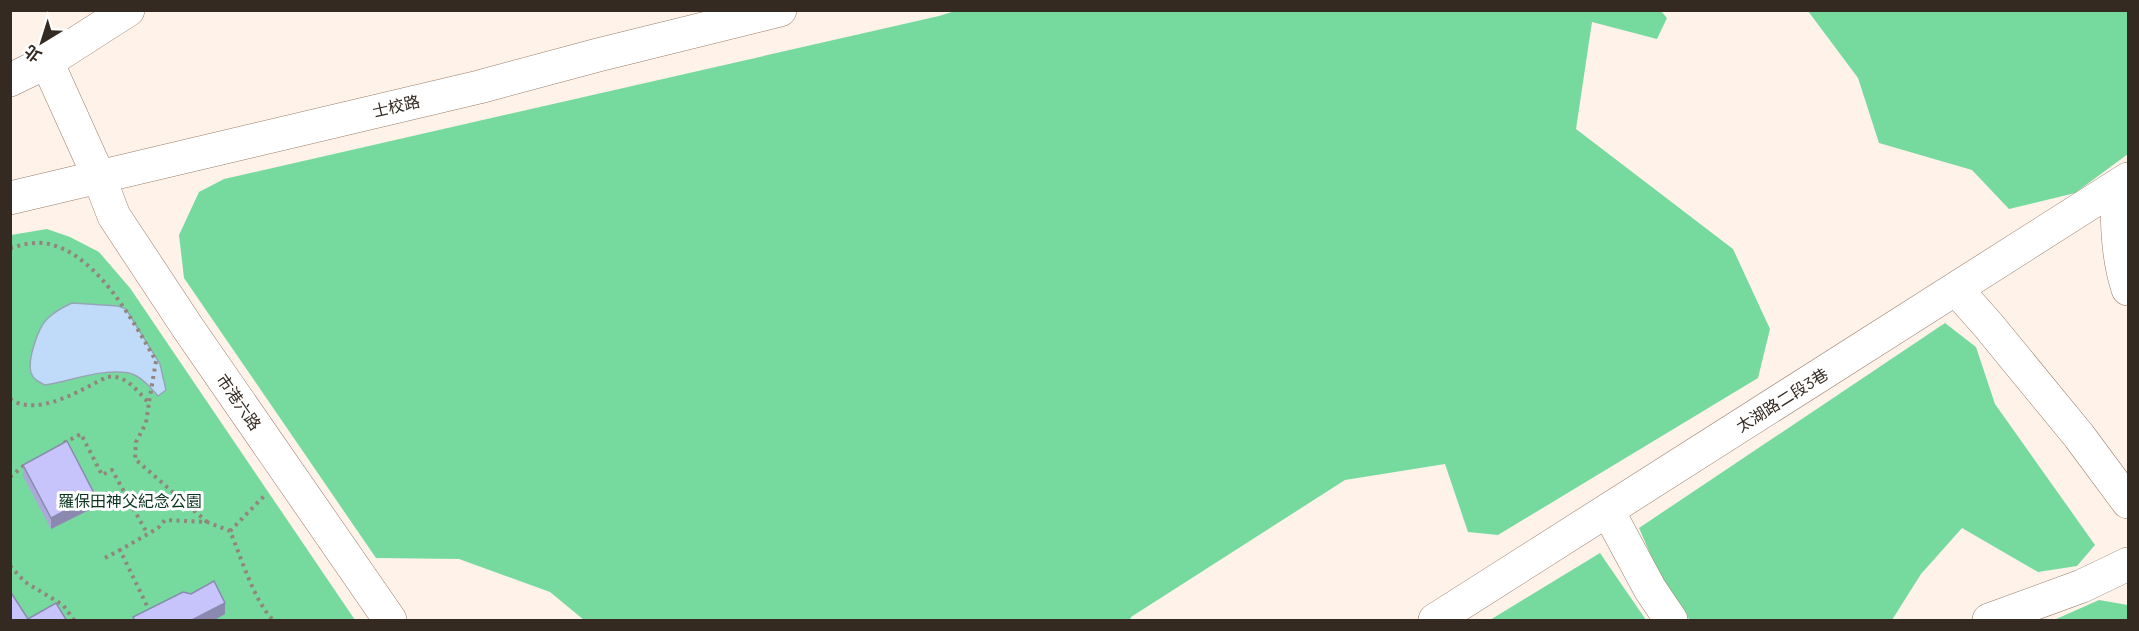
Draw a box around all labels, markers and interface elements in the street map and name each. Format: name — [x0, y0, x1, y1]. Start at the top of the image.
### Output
north arrow — [12, 12, 72, 72]
text: 北 — [20, 40, 46, 67]
street label: 士校路 — [370, 90, 422, 122]
street label: 太湖路二段3巷 — [1732, 363, 1832, 437]
street label: 市港六路 — [212, 369, 266, 435]
park label: 羅保田神父紀念公園 — [58, 490, 202, 512]

